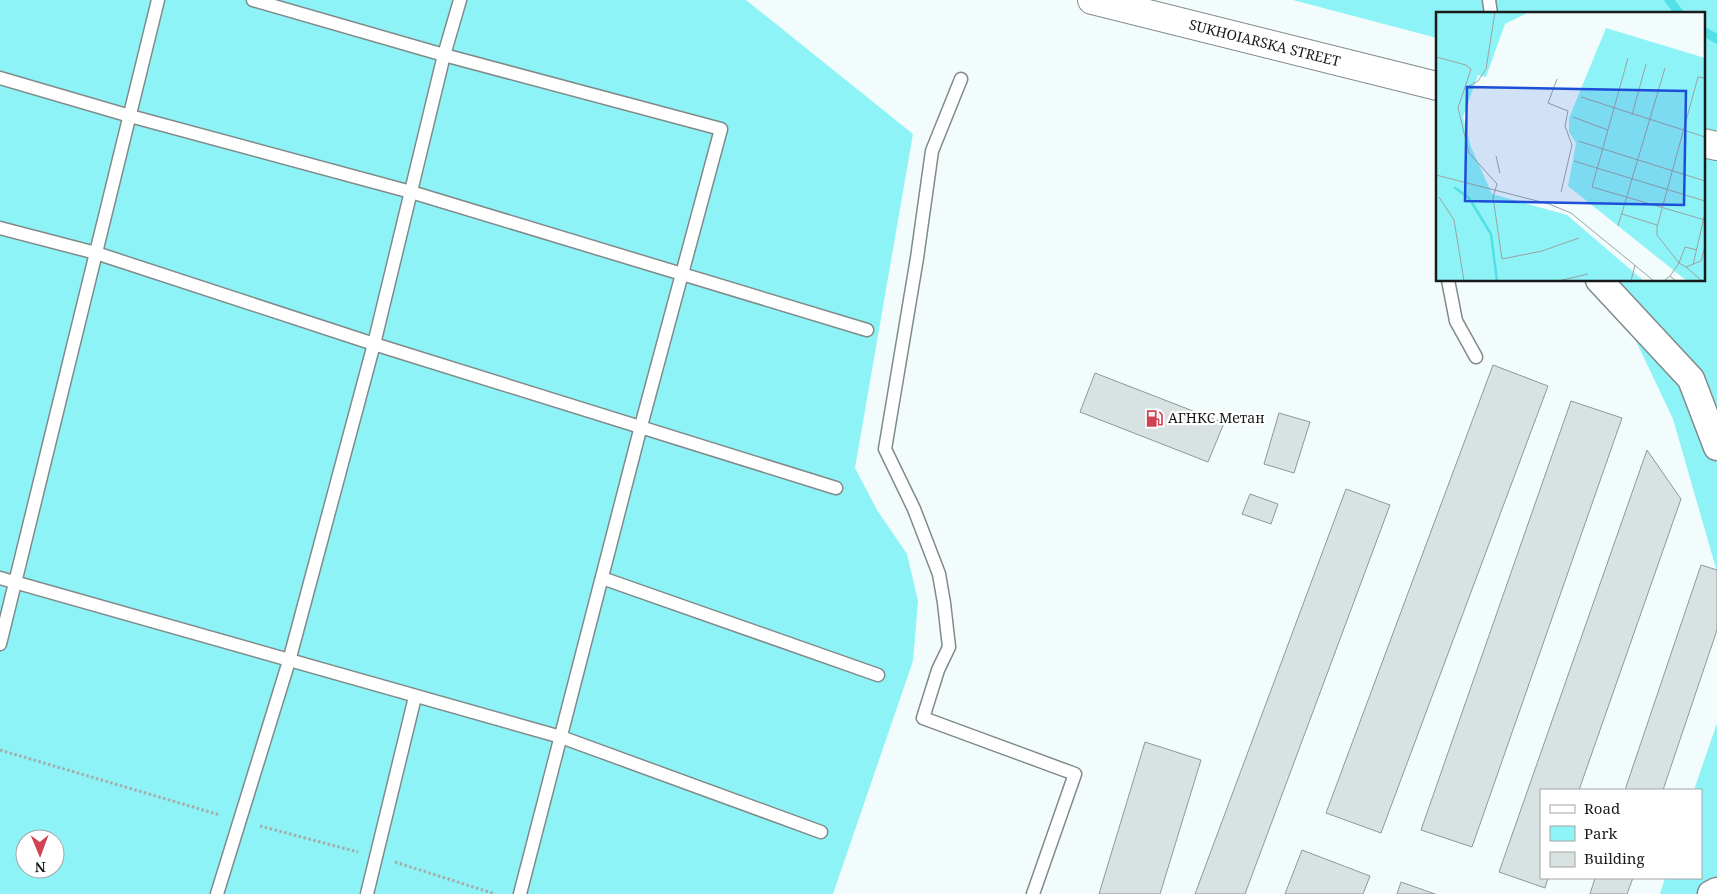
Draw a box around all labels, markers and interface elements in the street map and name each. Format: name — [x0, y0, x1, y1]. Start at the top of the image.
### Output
inset map — [1436, 12, 1704, 281]
street label: SUKHOIARSKA STREET — [1187, 15, 1343, 71]
fuel station icon: АГНКС Метан — [1144, 408, 1164, 428]
place label: АГНКС Метан — [1168, 408, 1265, 427]
legend — [1540, 789, 1702, 879]
text: Road — [1584, 798, 1620, 818]
text: Park — [1584, 823, 1618, 843]
north arrow — [15, 829, 65, 879]
text: Building — [1584, 848, 1645, 868]
text: N — [35, 858, 46, 877]

